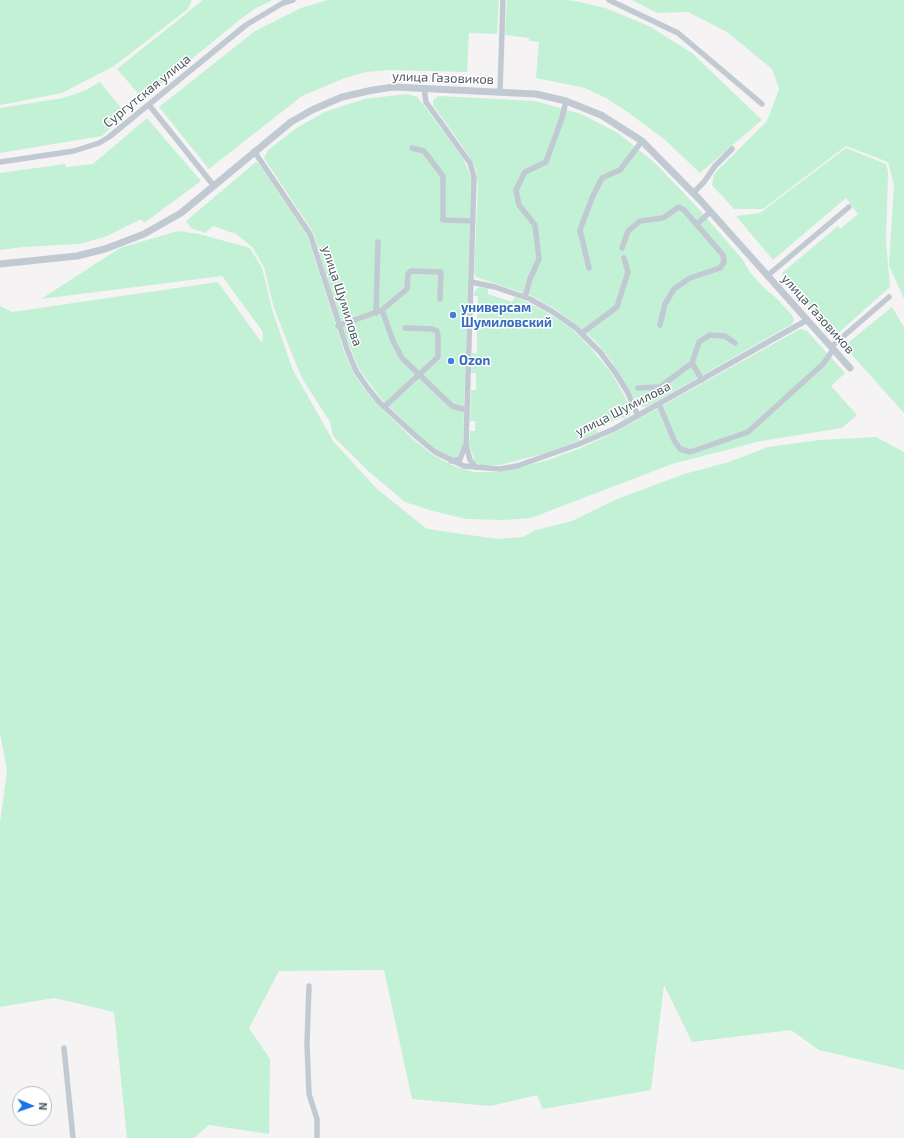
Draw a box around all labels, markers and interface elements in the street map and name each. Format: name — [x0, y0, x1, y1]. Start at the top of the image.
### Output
street label: Сургутская улица — [100, 51, 194, 131]
street label: улица Газовиков — [392, 68, 494, 88]
street label: улица Шумилова — [318, 244, 366, 348]
street label: улица Газовиков — [778, 271, 858, 357]
place label: универсам Шумиловский — [461, 300, 552, 331]
marker: универсам Шумиловский — [448, 310, 458, 320]
place label: Ozon — [459, 353, 490, 369]
marker: Ozon — [446, 356, 456, 366]
street label: улица Шумилова — [573, 378, 673, 440]
north arrow — [12, 1086, 52, 1126]
text: N — [37, 1102, 50, 1111]

